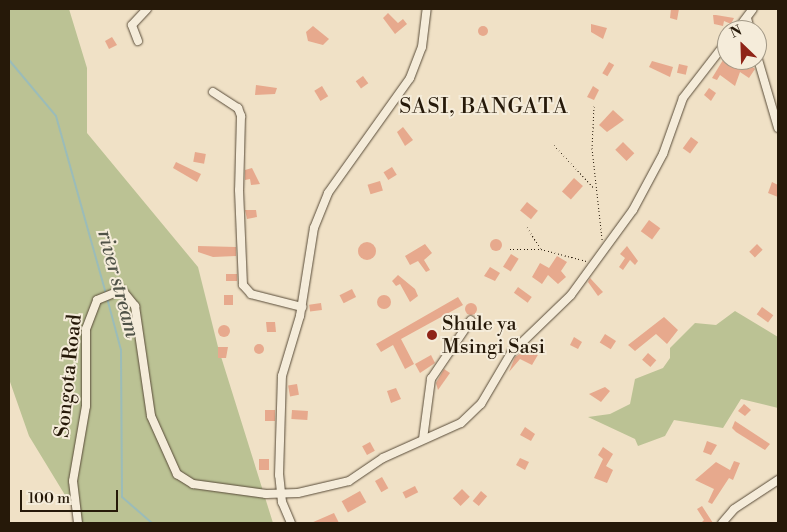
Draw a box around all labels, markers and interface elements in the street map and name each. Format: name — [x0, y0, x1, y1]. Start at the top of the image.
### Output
north arrow — [717, 20, 767, 70]
text: N — [728, 22, 745, 43]
district label: SASI, BANGATA — [398, 94, 570, 120]
water label: river stream — [91, 227, 145, 341]
place label: Shule ya Msingi Sasi — [442, 312, 545, 359]
street label: Songota Road — [51, 313, 87, 439]
marker: Shule ya Msingi Sasi — [426, 329, 438, 341]
scale bar — [22, 480, 120, 512]
text: 100 m — [28, 489, 70, 508]

